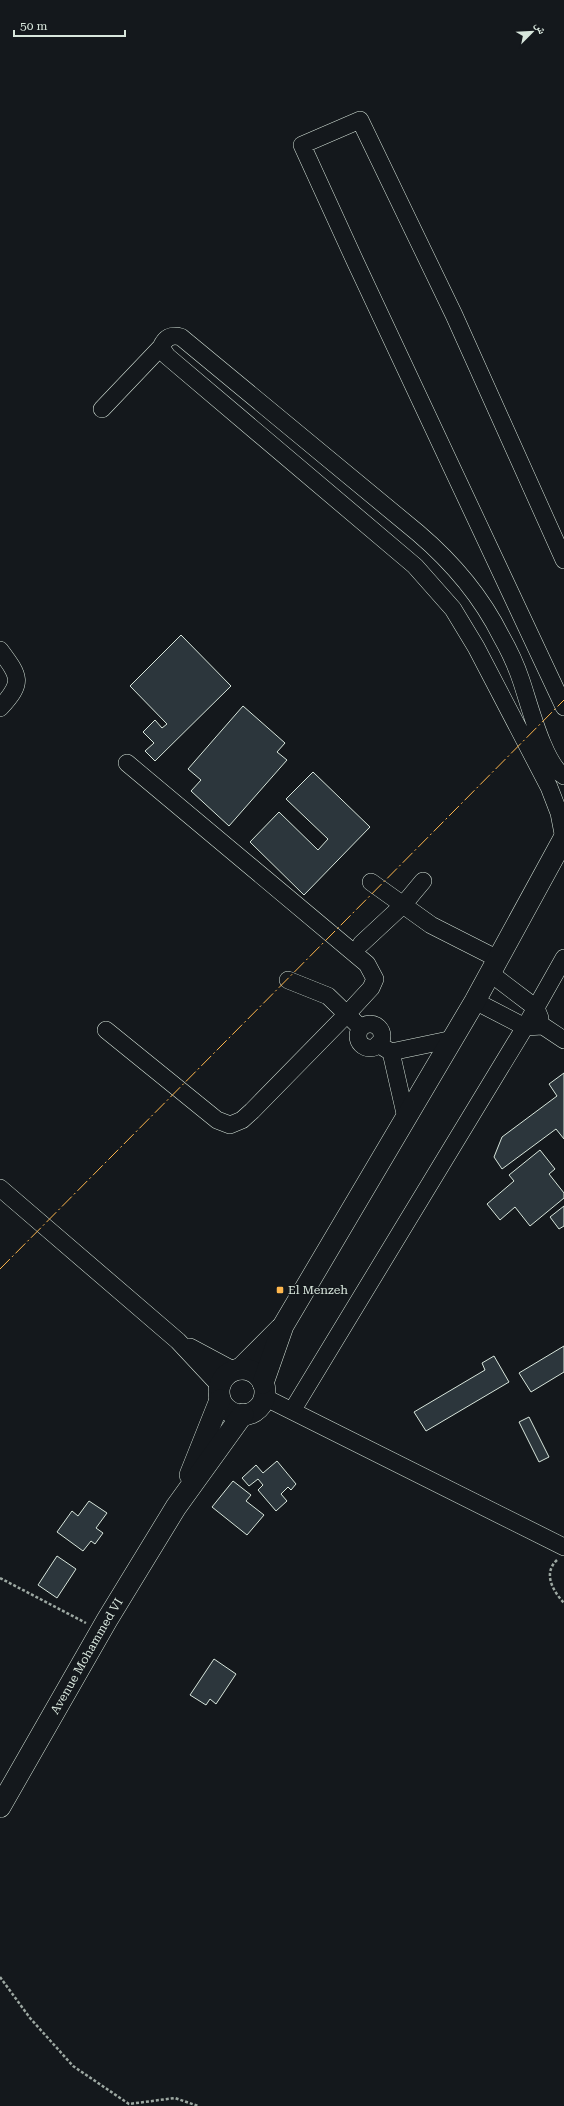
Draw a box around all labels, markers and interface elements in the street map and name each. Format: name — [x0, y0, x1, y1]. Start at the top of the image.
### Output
scale bar — [14, 12, 125, 38]
north arrow — [512, 12, 552, 52]
text: 50 m — [20, 19, 47, 33]
text: ش — [531, 20, 549, 37]
place label: El Menzeh — [288, 1283, 348, 1297]
marker: El Menzeh — [275, 1285, 285, 1295]
street label: Avenue Mohammed VI — [48, 1596, 126, 1716]

